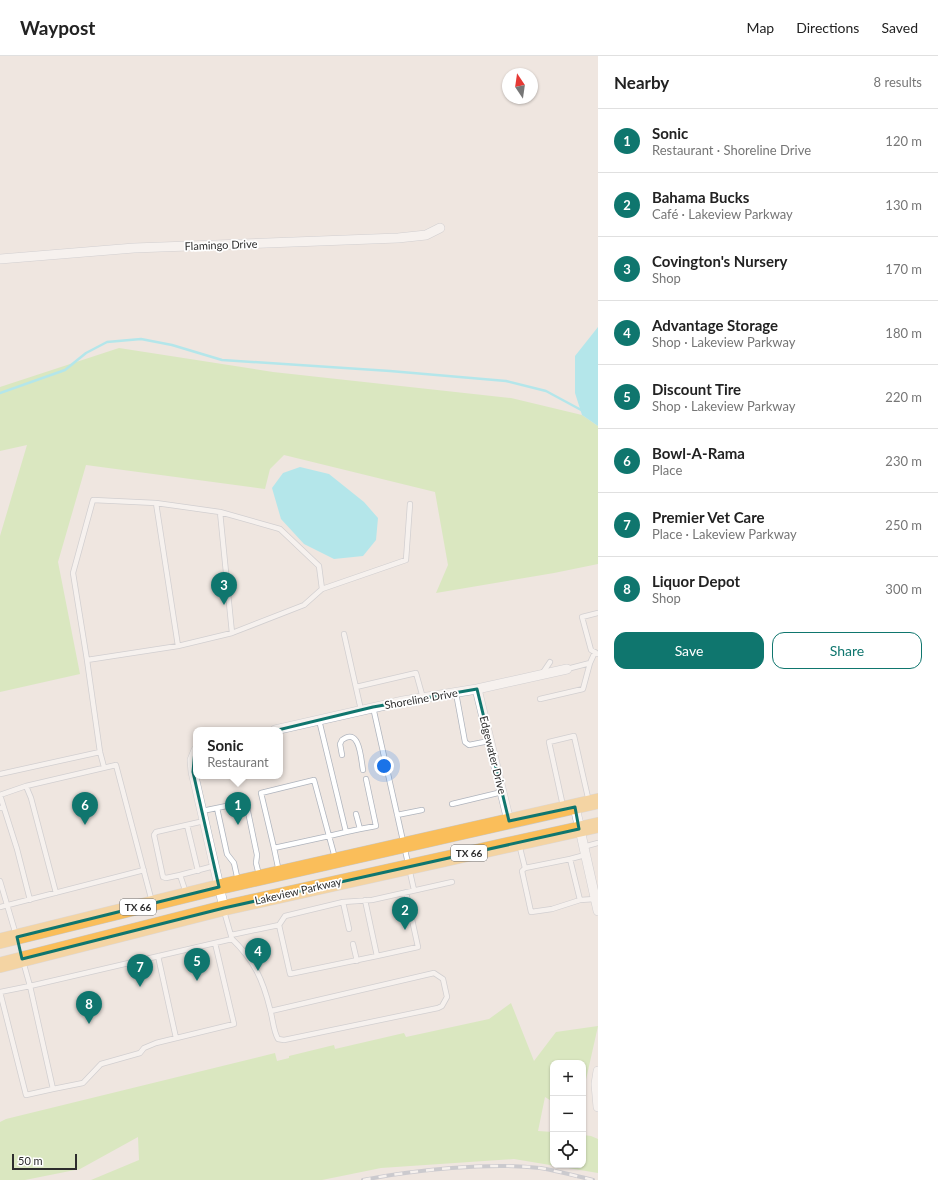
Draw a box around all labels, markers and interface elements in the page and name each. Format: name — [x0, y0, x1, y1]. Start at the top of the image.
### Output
text: Waypost — [20, 16, 95, 39]
text: Map — [747, 19, 774, 36]
text: Directions — [796, 19, 859, 36]
text: Saved — [881, 19, 918, 36]
north arrow — [502, 68, 538, 104]
text: Nearby — [614, 72, 669, 93]
text: 8 results — [874, 74, 922, 90]
text: Sonic — [652, 124, 688, 142]
text: 1 — [623, 133, 631, 149]
text: 120 m — [885, 133, 922, 149]
text: Restaurant · Shoreline Drive — [652, 142, 811, 158]
text: Bahama Bucks — [652, 188, 749, 206]
text: 2 — [623, 197, 631, 213]
text: 130 m — [885, 197, 922, 213]
text: Café · Lakeview Parkway — [652, 206, 793, 222]
street label: Flamingo Drive — [184, 237, 258, 252]
text: Covington's Nursery — [652, 252, 787, 270]
text: 3 — [623, 261, 631, 277]
text: 170 m — [885, 261, 922, 277]
text: Shop — [652, 270, 681, 286]
text: Advantage Storage — [652, 316, 778, 334]
text: 4 — [623, 325, 631, 341]
text: 180 m — [885, 325, 922, 341]
text: Shop · Lakeview Parkway — [652, 334, 795, 350]
text: Discount Tire — [652, 380, 741, 398]
text: 5 — [623, 389, 631, 405]
text: 220 m — [885, 389, 922, 405]
text: Shop · Lakeview Parkway — [652, 398, 795, 414]
text: Bowl-A-Rama — [652, 444, 745, 462]
text: 6 — [623, 453, 631, 469]
text: 230 m — [885, 453, 922, 469]
text: Place — [652, 462, 682, 478]
text: Premier Vet Care — [652, 508, 765, 526]
text: 7 — [623, 517, 631, 533]
text: 250 m — [885, 517, 922, 533]
text: Place · Lakeview Parkway — [652, 526, 797, 542]
pin: 3 — [211, 572, 237, 605]
text: Liquor Depot — [652, 572, 740, 590]
text: 8 — [623, 581, 631, 597]
text: 300 m — [885, 581, 922, 597]
text: Shop — [652, 590, 681, 606]
button: Save — [614, 632, 764, 669]
button: Share — [772, 632, 922, 669]
street label: Shoreline Drive — [383, 686, 459, 711]
street label: Edgewater Drive — [477, 714, 510, 796]
popup — [193, 727, 283, 779]
text: Sonic — [207, 736, 244, 754]
text: Restaurant — [207, 754, 269, 770]
your location — [374, 756, 394, 776]
pin: 6 — [72, 792, 98, 825]
pin: 1 — [225, 792, 251, 825]
road number: TX 66 — [451, 845, 487, 861]
street label: Lakeview Parkway — [253, 874, 343, 907]
pin: 2 — [392, 897, 418, 930]
road number: TX 66 — [120, 899, 156, 915]
pin: 4 — [245, 938, 271, 971]
pin: 5 — [184, 948, 210, 981]
pin: 7 — [127, 954, 153, 987]
pin: 8 — [76, 991, 102, 1024]
map controls — [550, 1060, 586, 1168]
button: + — [550, 1060, 586, 1096]
button: − — [550, 1096, 586, 1132]
button: locate — [550, 1132, 586, 1168]
scale bar — [12, 1152, 77, 1171]
text: 50 m — [18, 1154, 43, 1167]

